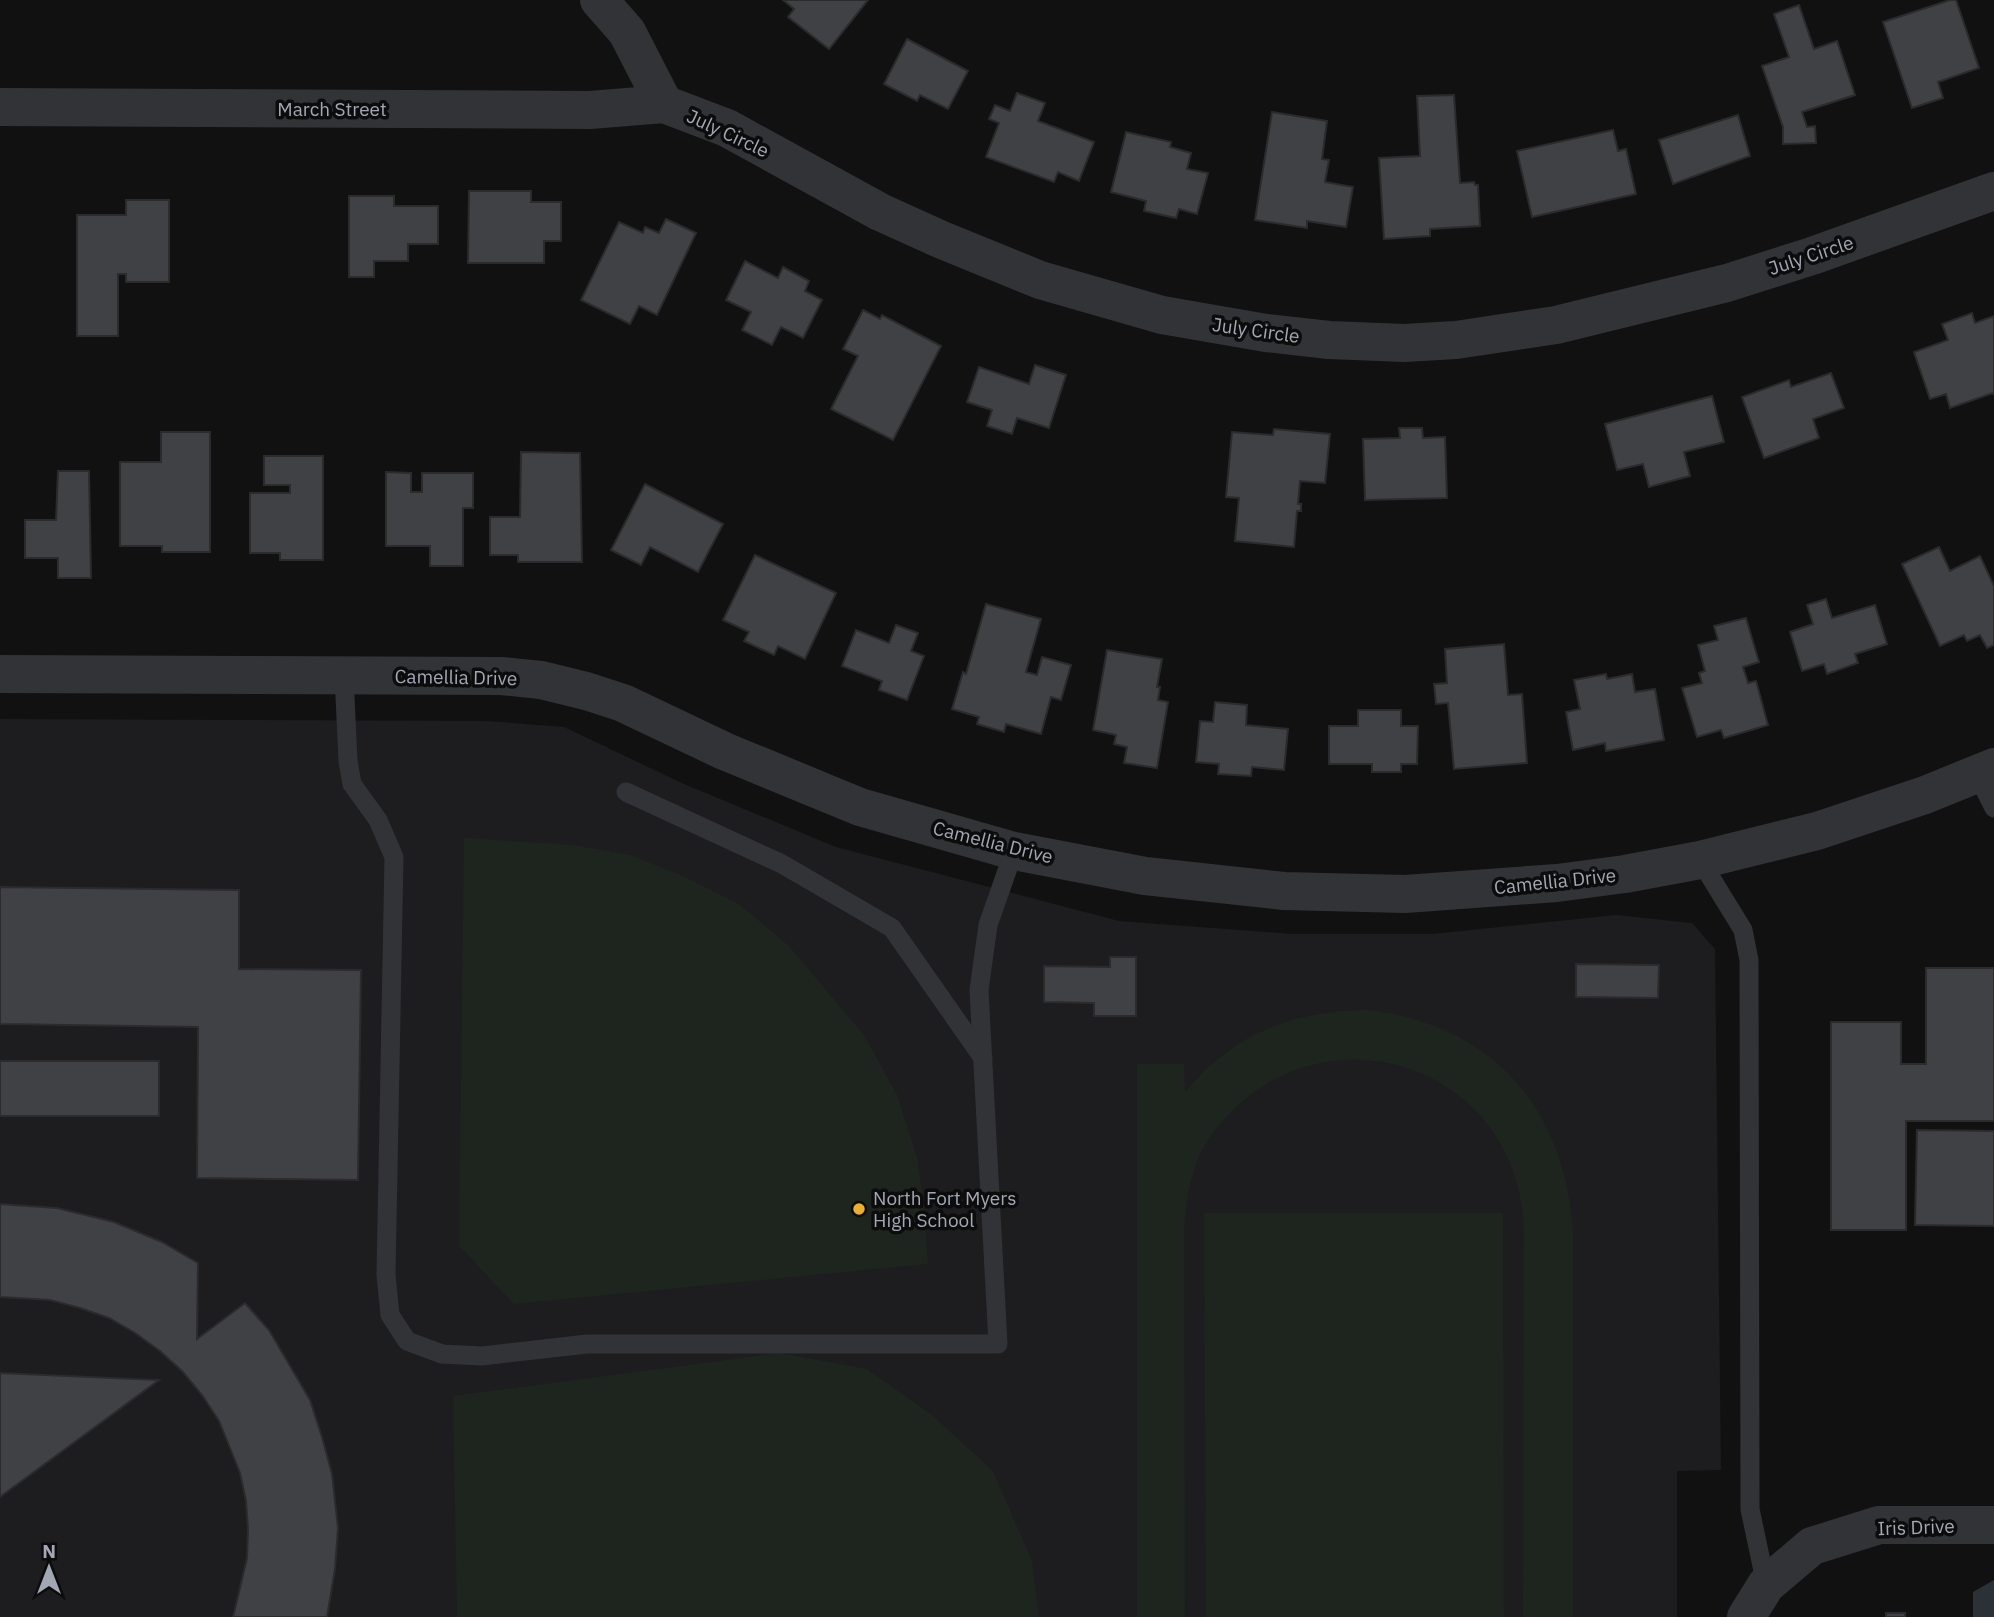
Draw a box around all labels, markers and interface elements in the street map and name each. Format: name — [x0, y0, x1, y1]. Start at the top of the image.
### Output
street label: March Street — [277, 97, 387, 121]
street label: July Circle — [683, 104, 773, 162]
street label: July Circle — [1765, 230, 1857, 280]
street label: July Circle — [1211, 312, 1301, 348]
street label: Camellia Drive — [394, 664, 518, 690]
street label: Camellia Drive — [931, 816, 1055, 868]
street label: Camellia Drive — [1493, 863, 1617, 899]
place label: North Fort Myers High School — [873, 1186, 1017, 1232]
marker: North Fort Myers High School — [851, 1201, 867, 1217]
street label: Iris Drive — [1877, 1514, 1955, 1540]
north arrow — [14, 1533, 84, 1603]
text: N — [42, 1539, 56, 1563]

